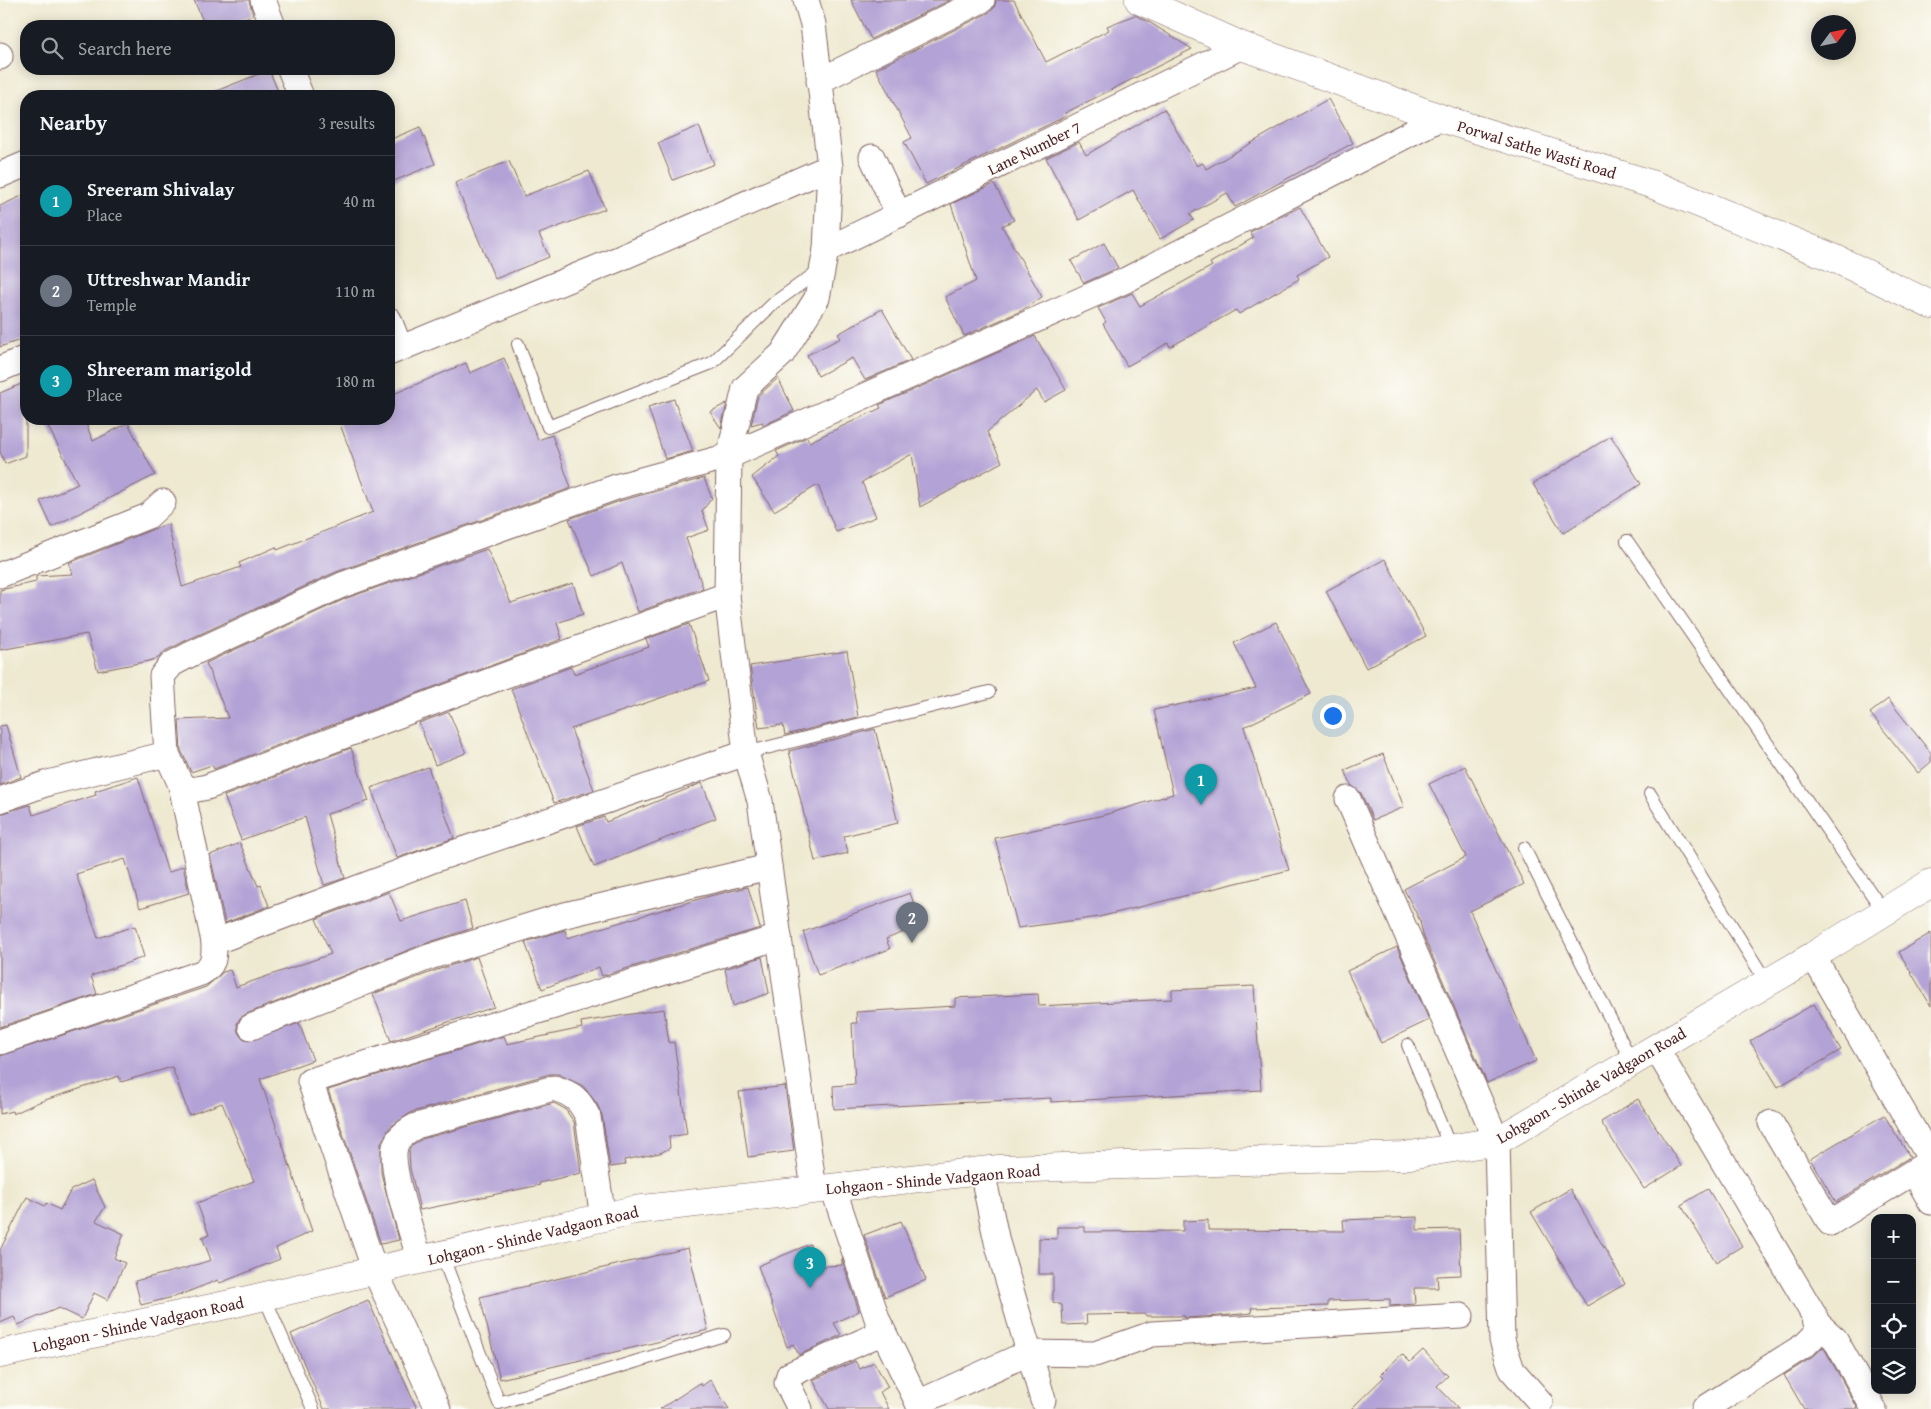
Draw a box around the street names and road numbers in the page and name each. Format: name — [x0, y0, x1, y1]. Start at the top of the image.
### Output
street label: Porwal Sathe Wasti Road — [1455, 113, 1620, 185]
street label: Lane Number 7 — [983, 115, 1085, 181]
street label: Lohgaon - Shinde Vadgaon Road — [1492, 1021, 1691, 1149]
street label: Lohgaon - Shinde Vadgaon Road — [825, 1158, 1042, 1200]
street label: Lohgaon - Shinde Vadgaon Road — [425, 1199, 641, 1271]
street label: Lohgaon - Shinde Vadgaon Road — [30, 1290, 246, 1358]

